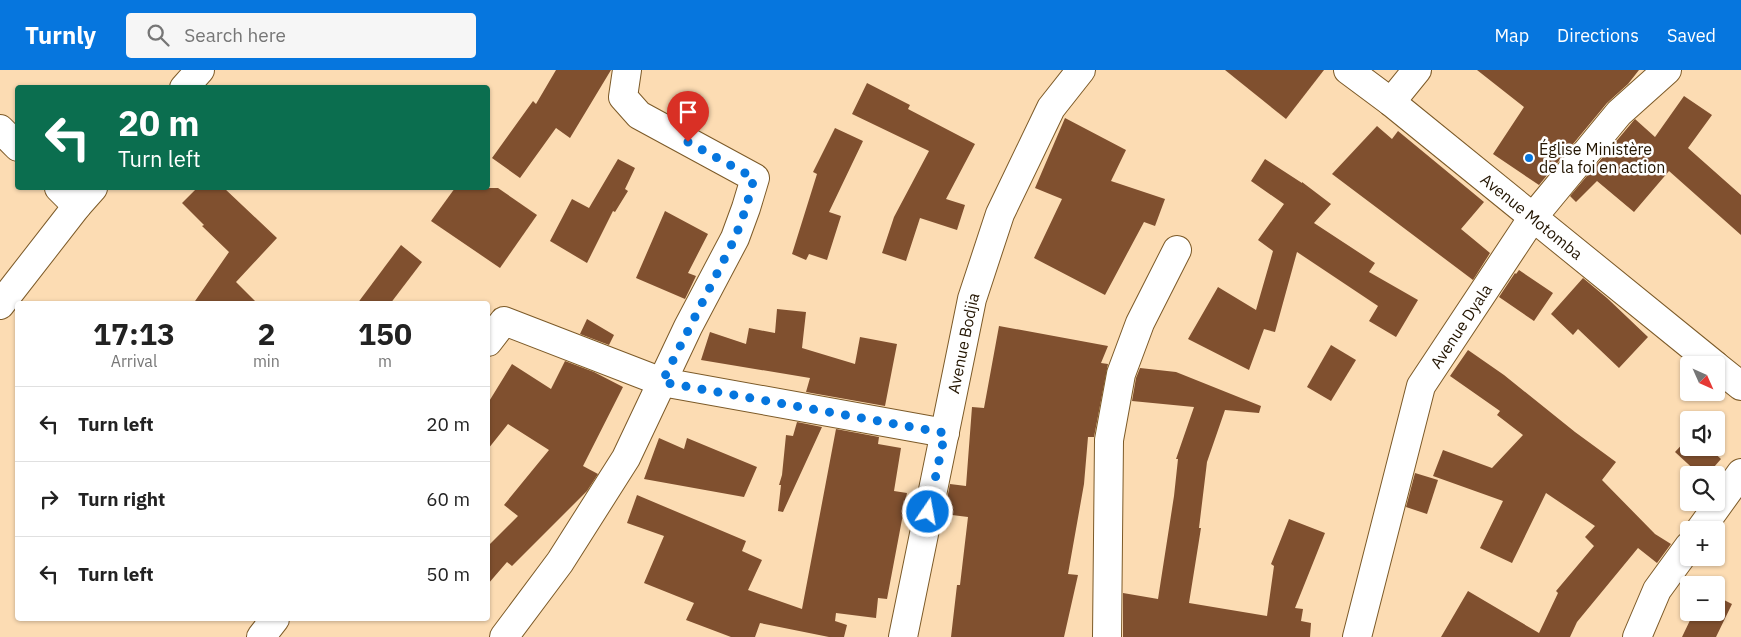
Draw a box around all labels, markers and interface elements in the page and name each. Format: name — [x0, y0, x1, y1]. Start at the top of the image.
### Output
search box — [126, 13, 476, 58]
text: Turnly — [25, 19, 96, 51]
icon: search — [144, 21, 172, 49]
text: Search here — [184, 23, 286, 47]
text: Map — [1494, 24, 1529, 47]
text: Directions — [1557, 24, 1639, 47]
text: Saved — [1667, 24, 1716, 47]
pin — [667, 91, 709, 142]
icon: arrive — [674, 98, 702, 126]
text: 20 m — [118, 100, 200, 146]
icon: left — [35, 105, 100, 170]
place label: Église Ministère de la foi en action — [1539, 138, 1665, 177]
text: Turn left — [118, 144, 201, 173]
marker: Église Ministère de la foi en action — [1523, 152, 1535, 164]
street label: Avenue Motomba — [1477, 169, 1587, 264]
street label: Avenue Dyala — [1426, 280, 1496, 372]
street label: Avenue Bodjia — [943, 289, 984, 395]
text: 17:13 — [93, 314, 175, 353]
text: 2 — [257, 314, 275, 353]
text: 150 — [358, 314, 412, 353]
text: Arrival — [111, 351, 157, 371]
text: min — [253, 351, 280, 371]
text: m — [378, 351, 392, 371]
north arrow — [1680, 356, 1725, 401]
map controls — [1680, 356, 1725, 621]
icon: left — [35, 410, 63, 438]
button: sound — [1680, 411, 1725, 456]
text: Turn left — [78, 412, 154, 436]
text: 20 m — [426, 412, 470, 436]
button: search — [1680, 466, 1725, 511]
icon: right — [35, 485, 63, 513]
position arrow — [901, 485, 953, 537]
text: Turn right — [78, 487, 165, 511]
text: 60 m — [426, 487, 470, 511]
button: + — [1680, 521, 1725, 566]
icon: left — [35, 560, 63, 588]
text: Turn left — [78, 562, 154, 586]
text: 50 m — [426, 562, 470, 586]
button: − — [1680, 576, 1725, 621]

